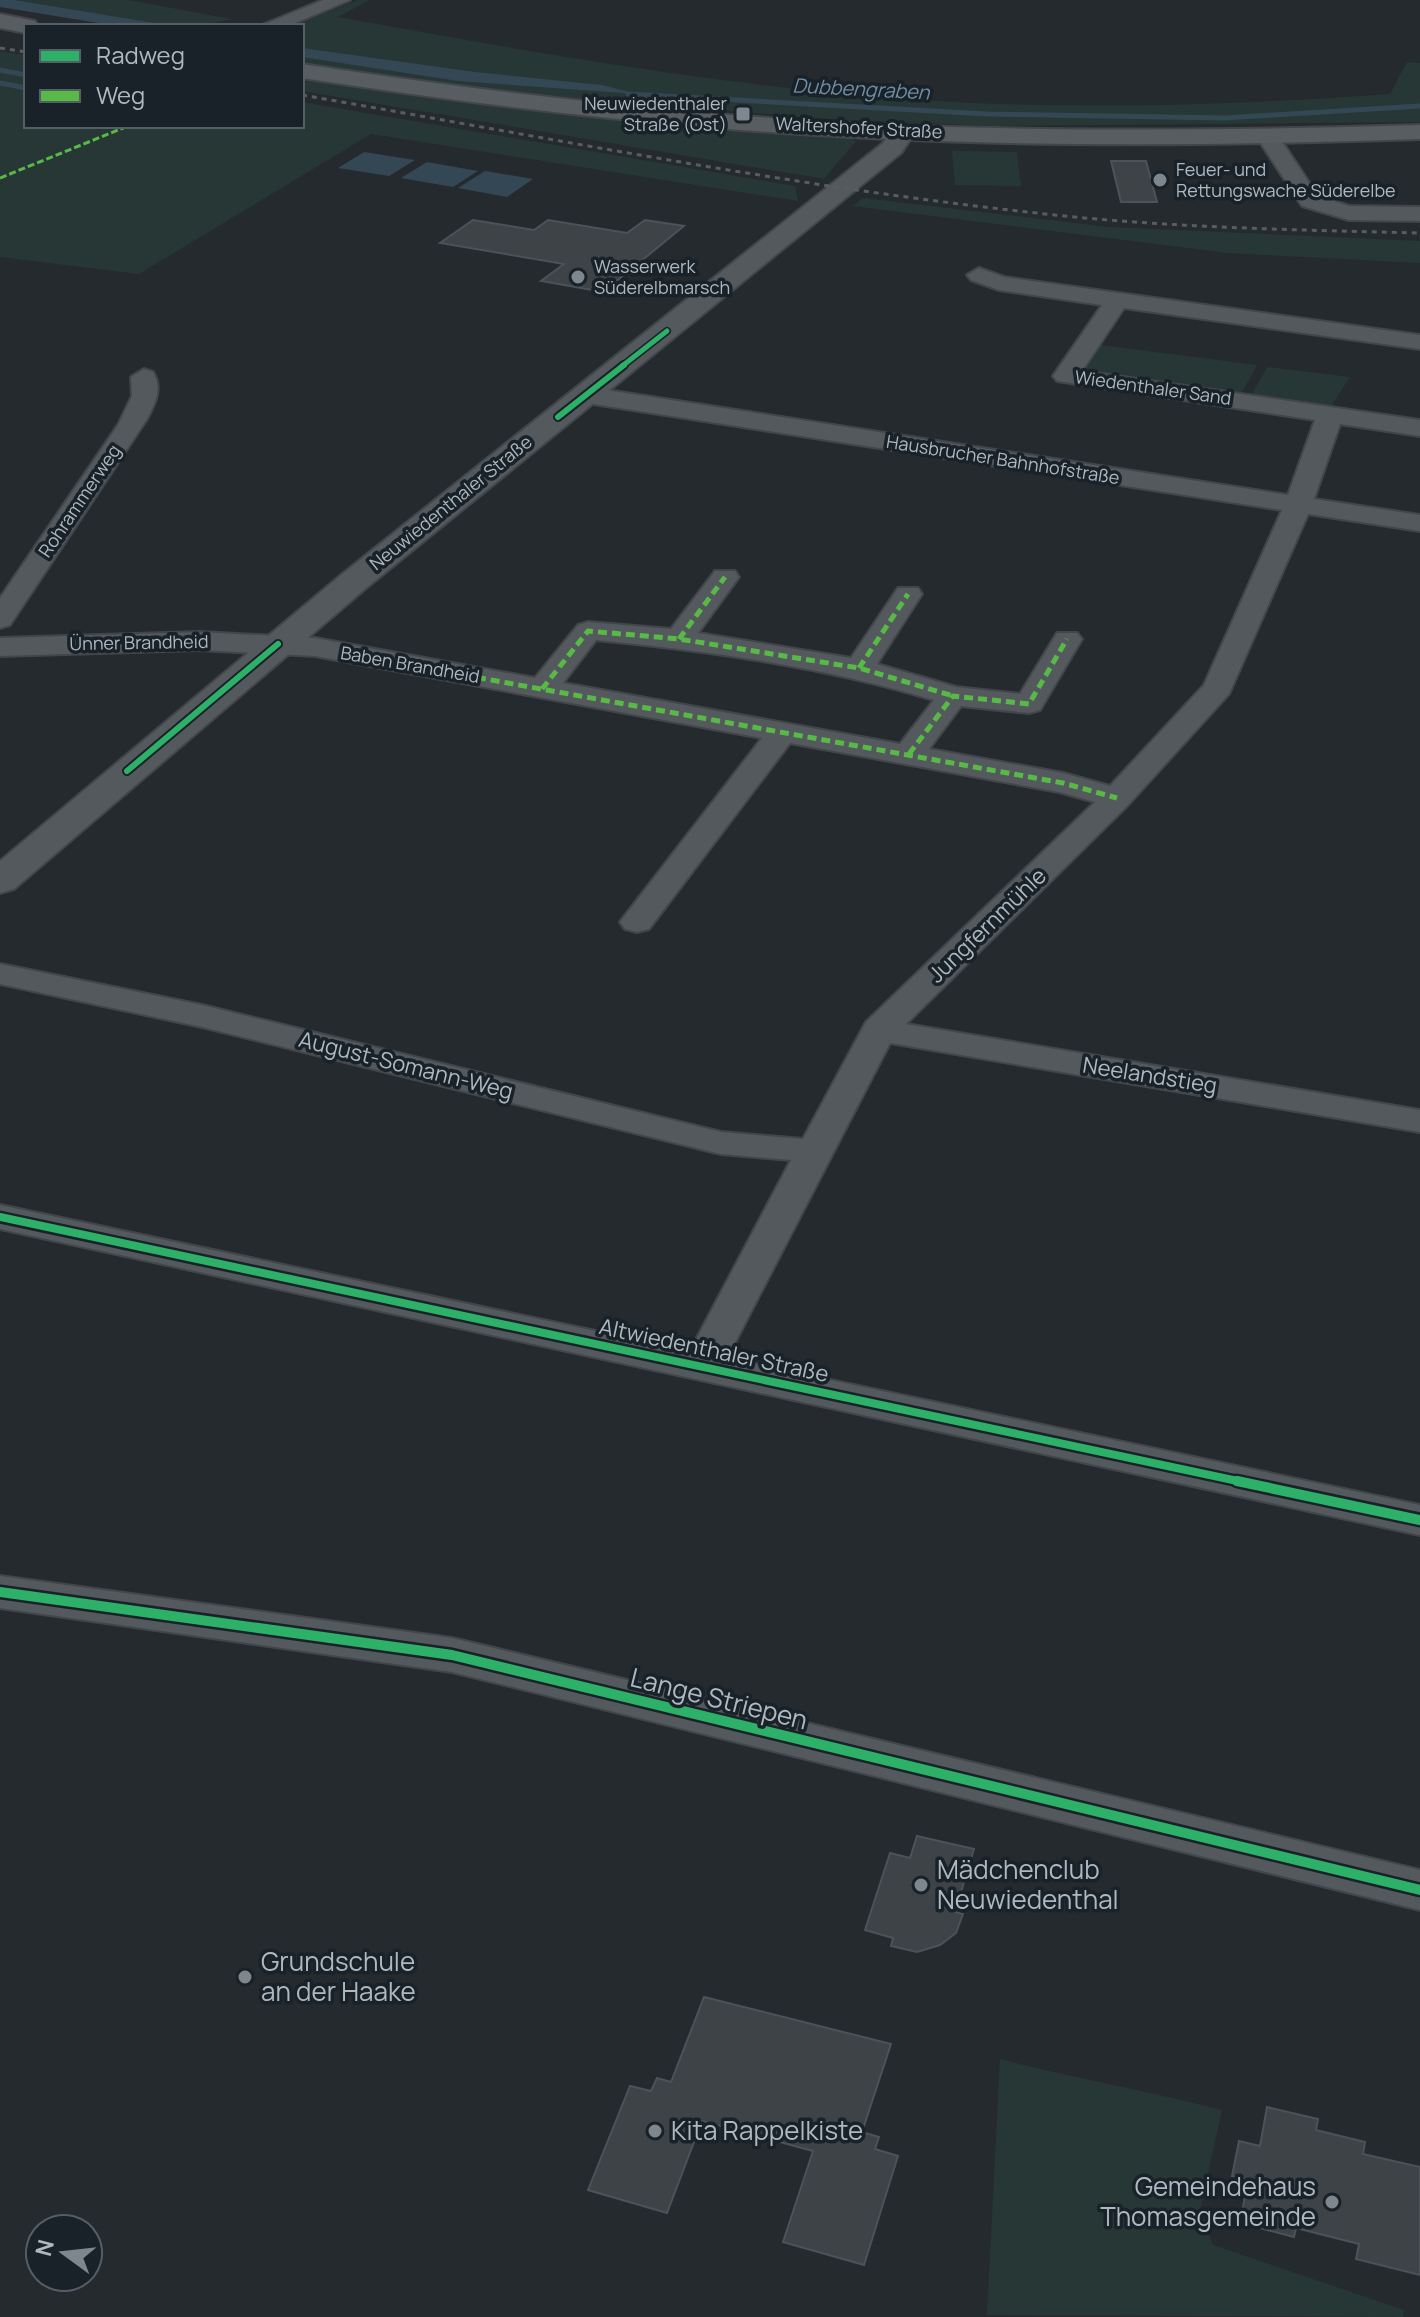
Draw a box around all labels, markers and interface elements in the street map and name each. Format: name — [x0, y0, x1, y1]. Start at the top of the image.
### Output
legend — [24, 24, 304, 128]
text: Radweg — [96, 38, 185, 71]
water label: Dubbengraben — [792, 71, 931, 106]
text: Weg — [96, 78, 145, 111]
place label: Neuwiedenthaler Straße (Ost) — [584, 91, 728, 136]
marker: Neuwiedenthaler Straße (Ost) — [734, 105, 752, 123]
street label: Waltershofer Straße — [775, 111, 943, 143]
place label: Feuer- und Rettungswache Süderelbe — [1176, 157, 1396, 202]
marker: Feuer- und Rettungswache Süderelbe — [1151, 171, 1169, 189]
place label: Wasserwerk Süderelbmarsch — [594, 254, 730, 299]
marker: Wasserwerk Süderelbmarsch — [569, 268, 587, 286]
street label: Wiedenthaler Sand — [1073, 364, 1233, 410]
street label: Neuwiedenthaler Straße — [364, 429, 536, 575]
street label: Hausbrucher Bahnhofstraße — [885, 429, 1121, 489]
street label: Rohrammerweg — [33, 439, 126, 561]
street label: Ünner Brandheid — [69, 629, 209, 655]
street label: Baben Brandheid — [339, 640, 482, 688]
street label: Jungfernmühle — [921, 861, 1053, 989]
street label: August-Somann-Weg — [296, 1024, 516, 1106]
street label: Neelandstieg — [1081, 1050, 1219, 1100]
street label: Altwiedenthaler Straße — [596, 1311, 832, 1389]
street label: Lange Striepen — [627, 1659, 812, 1737]
place label: Mädchenclub Neuwiedenthal — [937, 1851, 1119, 1917]
marker: Mädchenclub Neuwiedenthal — [912, 1876, 930, 1894]
place label: Grundschule an der Haake — [261, 1943, 416, 2009]
marker: Grundschule an der Haake — [236, 1968, 254, 1986]
place label: Kita Rappelkiste — [671, 2112, 863, 2148]
marker: Kita Rappelkiste — [646, 2122, 664, 2140]
place label: Gemeindehaus Thomasgemeinde — [1100, 2168, 1316, 2234]
marker: Gemeindehaus Thomasgemeinde — [1323, 2193, 1341, 2211]
north arrow — [24, 2213, 104, 2293]
text: N — [28, 2236, 61, 2259]

